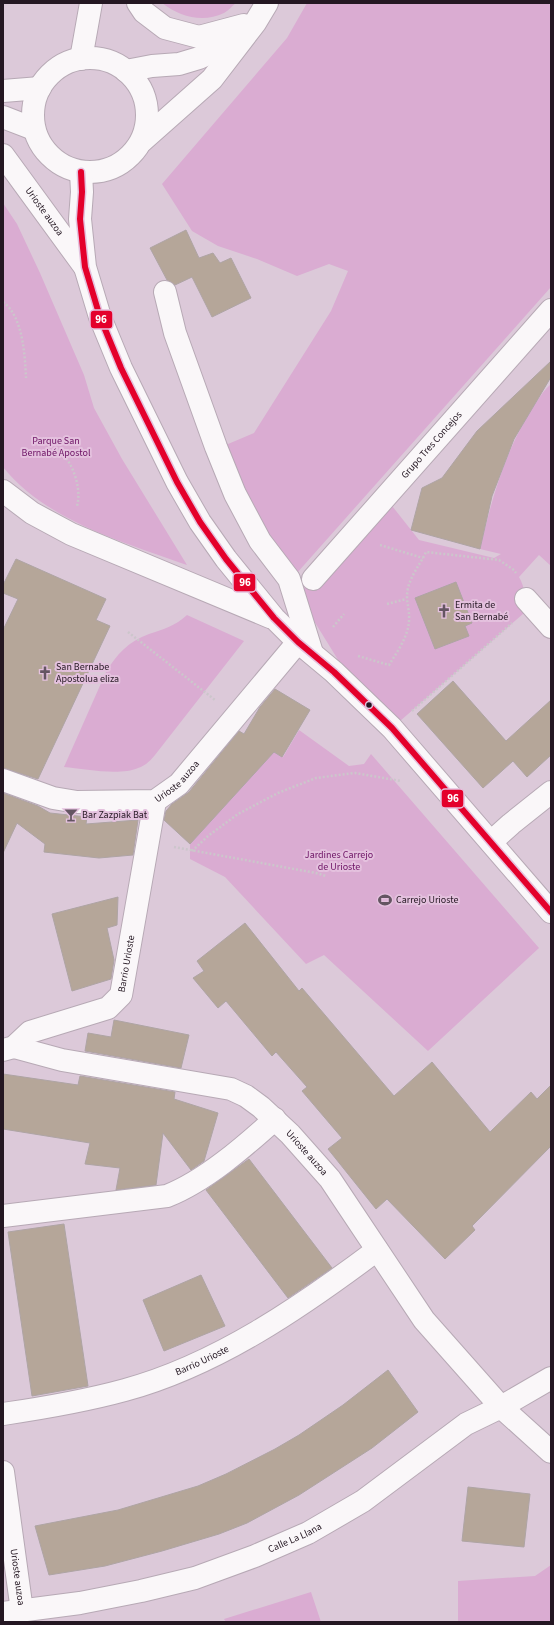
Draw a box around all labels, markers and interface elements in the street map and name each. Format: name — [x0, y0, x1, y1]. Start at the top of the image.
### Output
street label: Urioste auzoa — [22, 184, 67, 239]
line badge: 96 — [90, 310, 113, 329]
text: 96 — [95, 312, 107, 327]
street label: Grupo Tres Concejos — [398, 408, 465, 482]
park label: Parque San Bernabé Apostol — [22, 434, 91, 460]
line badge: 96 — [233, 573, 256, 592]
text: 96 — [239, 575, 251, 590]
place label: Ermita de San Bernabé — [455, 598, 508, 624]
church icon: Ermita de San Bernabé — [436, 603, 452, 619]
place label: San Bernabe Apostolua eliza — [56, 660, 119, 686]
church icon: San Bernabe Apostolua eliza — [37, 665, 53, 681]
unlabelled marker — [364, 700, 374, 710]
street label: Urioste auzoa — [152, 758, 203, 806]
line badge: 96 — [441, 789, 464, 808]
text: 96 — [447, 791, 459, 806]
bar icon: Bar Zazpiak Bat — [63, 807, 79, 823]
place label: Bar Zazpiak Bat — [82, 808, 148, 822]
park label: Jardines Carrejo de Urioste — [305, 848, 373, 874]
sports icon: Carrejo Urioste — [377, 892, 393, 908]
place label: Carrejo Urioste — [396, 893, 458, 907]
street label: Barrio Urioste — [115, 934, 138, 993]
street label: Urioste auzoa — [283, 1126, 331, 1179]
street label: Barrio Urioste — [173, 1342, 231, 1379]
street label: Calle La Llana — [266, 1519, 324, 1557]
street label: Urioste auzoa — [7, 1548, 28, 1606]

